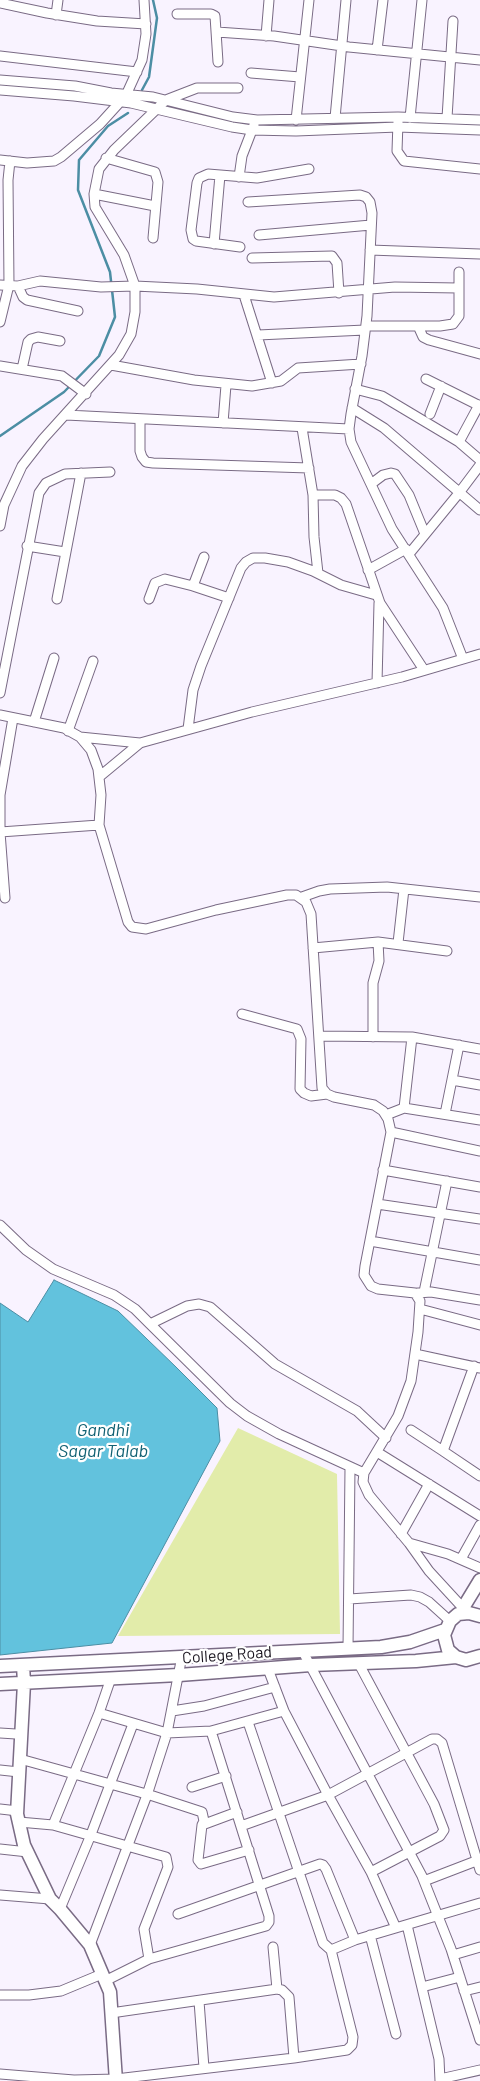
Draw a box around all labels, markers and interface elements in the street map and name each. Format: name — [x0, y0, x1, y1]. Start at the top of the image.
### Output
water label: Gandhi Sagar Talab — [58, 1419, 148, 1462]
street label: College Road — [181, 1642, 273, 1668]

